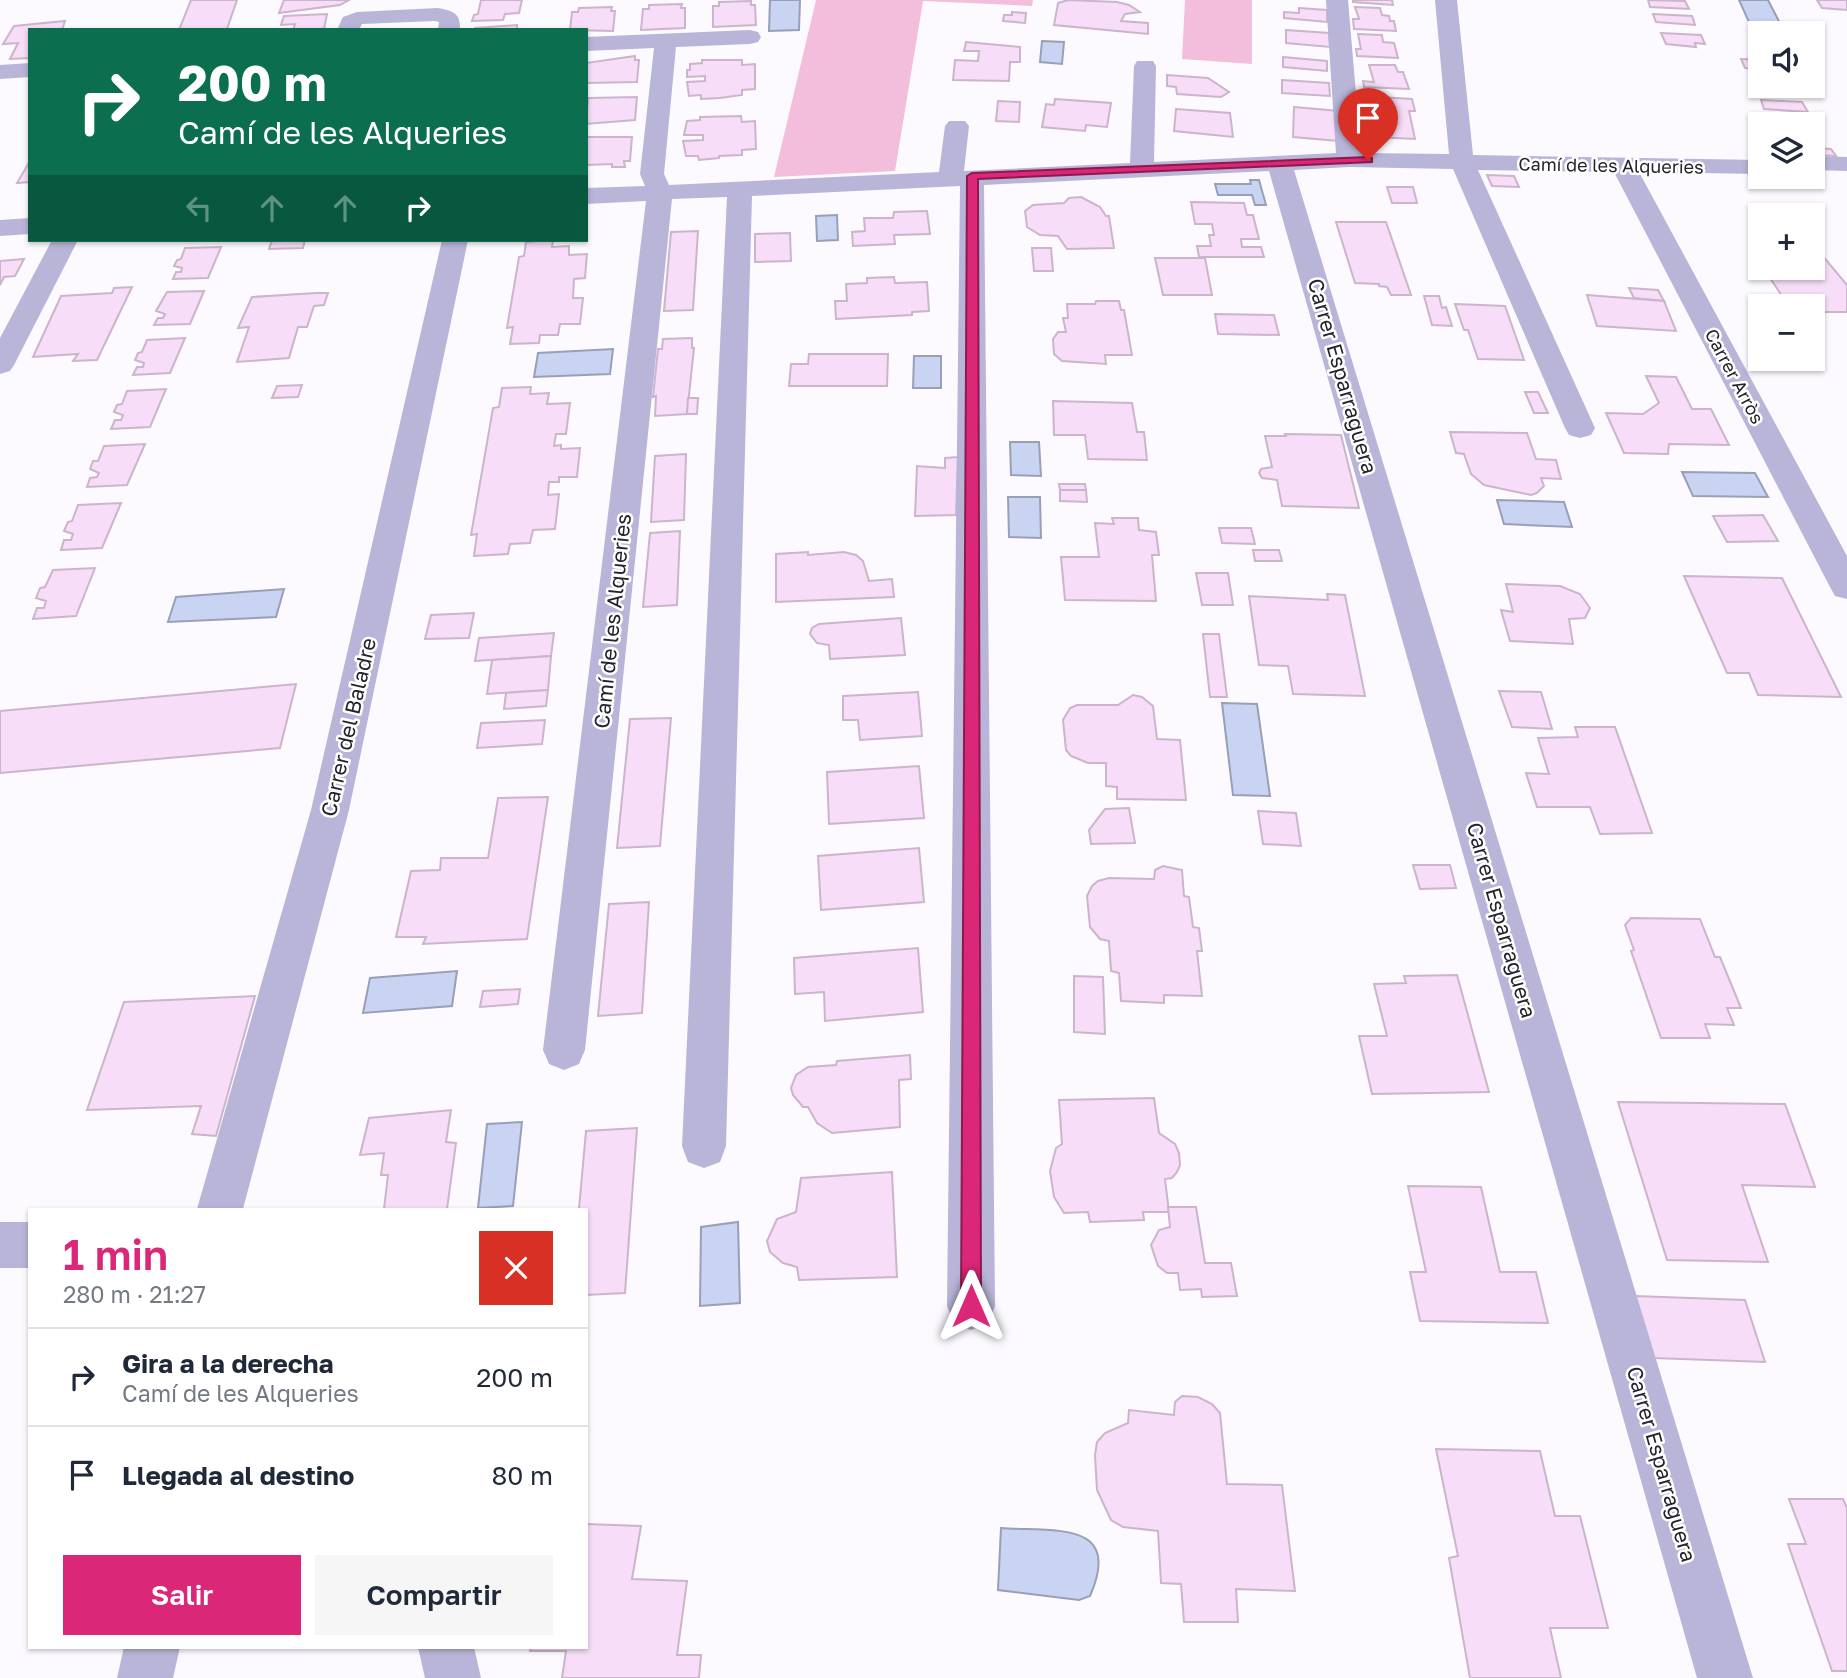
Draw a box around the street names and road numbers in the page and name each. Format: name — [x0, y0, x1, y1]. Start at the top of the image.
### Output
street label: Camí de les Alqueries — [1518, 152, 1704, 178]
street label: Carrer Esparraguera — [1303, 275, 1383, 477]
street label: Carrer Arròs — [1701, 325, 1769, 427]
street label: Camí de les Alqueries — [588, 512, 636, 730]
street label: Carrer del Baladre — [315, 635, 381, 819]
street label: Carrer Esparraguera — [1462, 819, 1542, 1021]
street label: Carrer Esparraguera — [1622, 1363, 1702, 1565]

